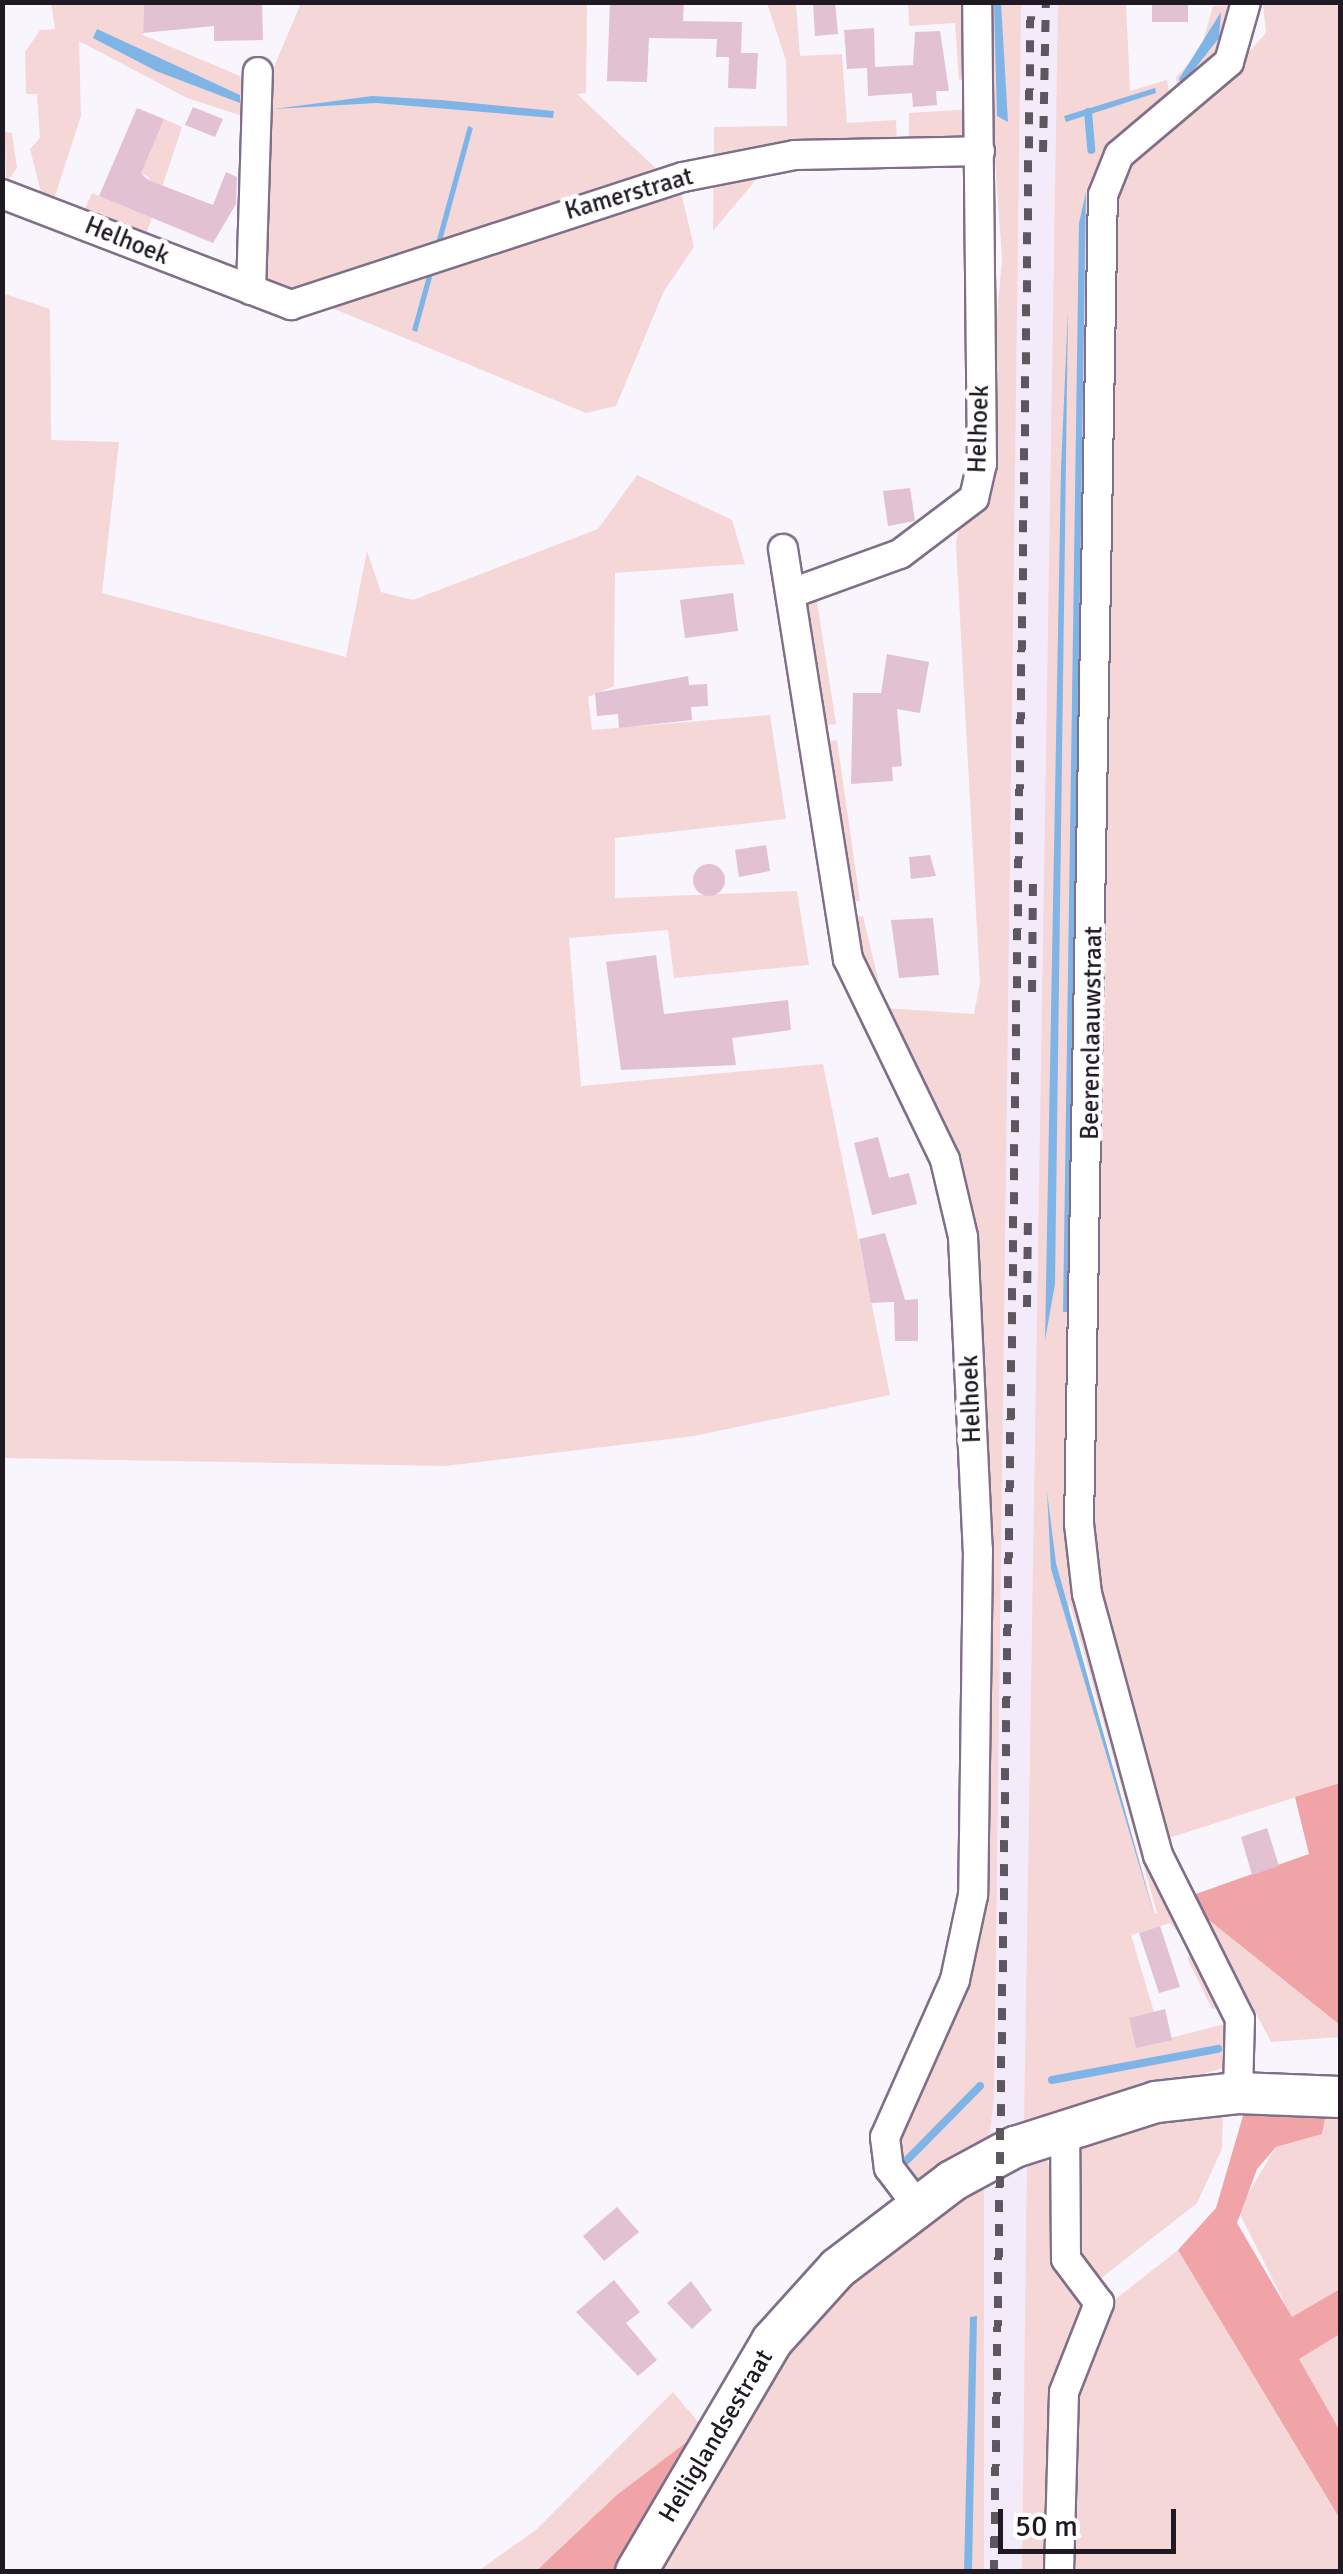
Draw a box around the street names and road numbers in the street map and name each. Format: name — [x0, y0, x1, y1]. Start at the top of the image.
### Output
street label: Kamerstraat — [562, 161, 696, 227]
street label: Helhoek — [80, 211, 174, 271]
street label: Helhoek — [962, 384, 996, 474]
street label: Beerenclaauwstraat — [1075, 926, 1109, 1140]
street label: Helhoek — [954, 1354, 988, 1444]
street label: Heiliglandsestraat — [653, 2344, 779, 2528]

